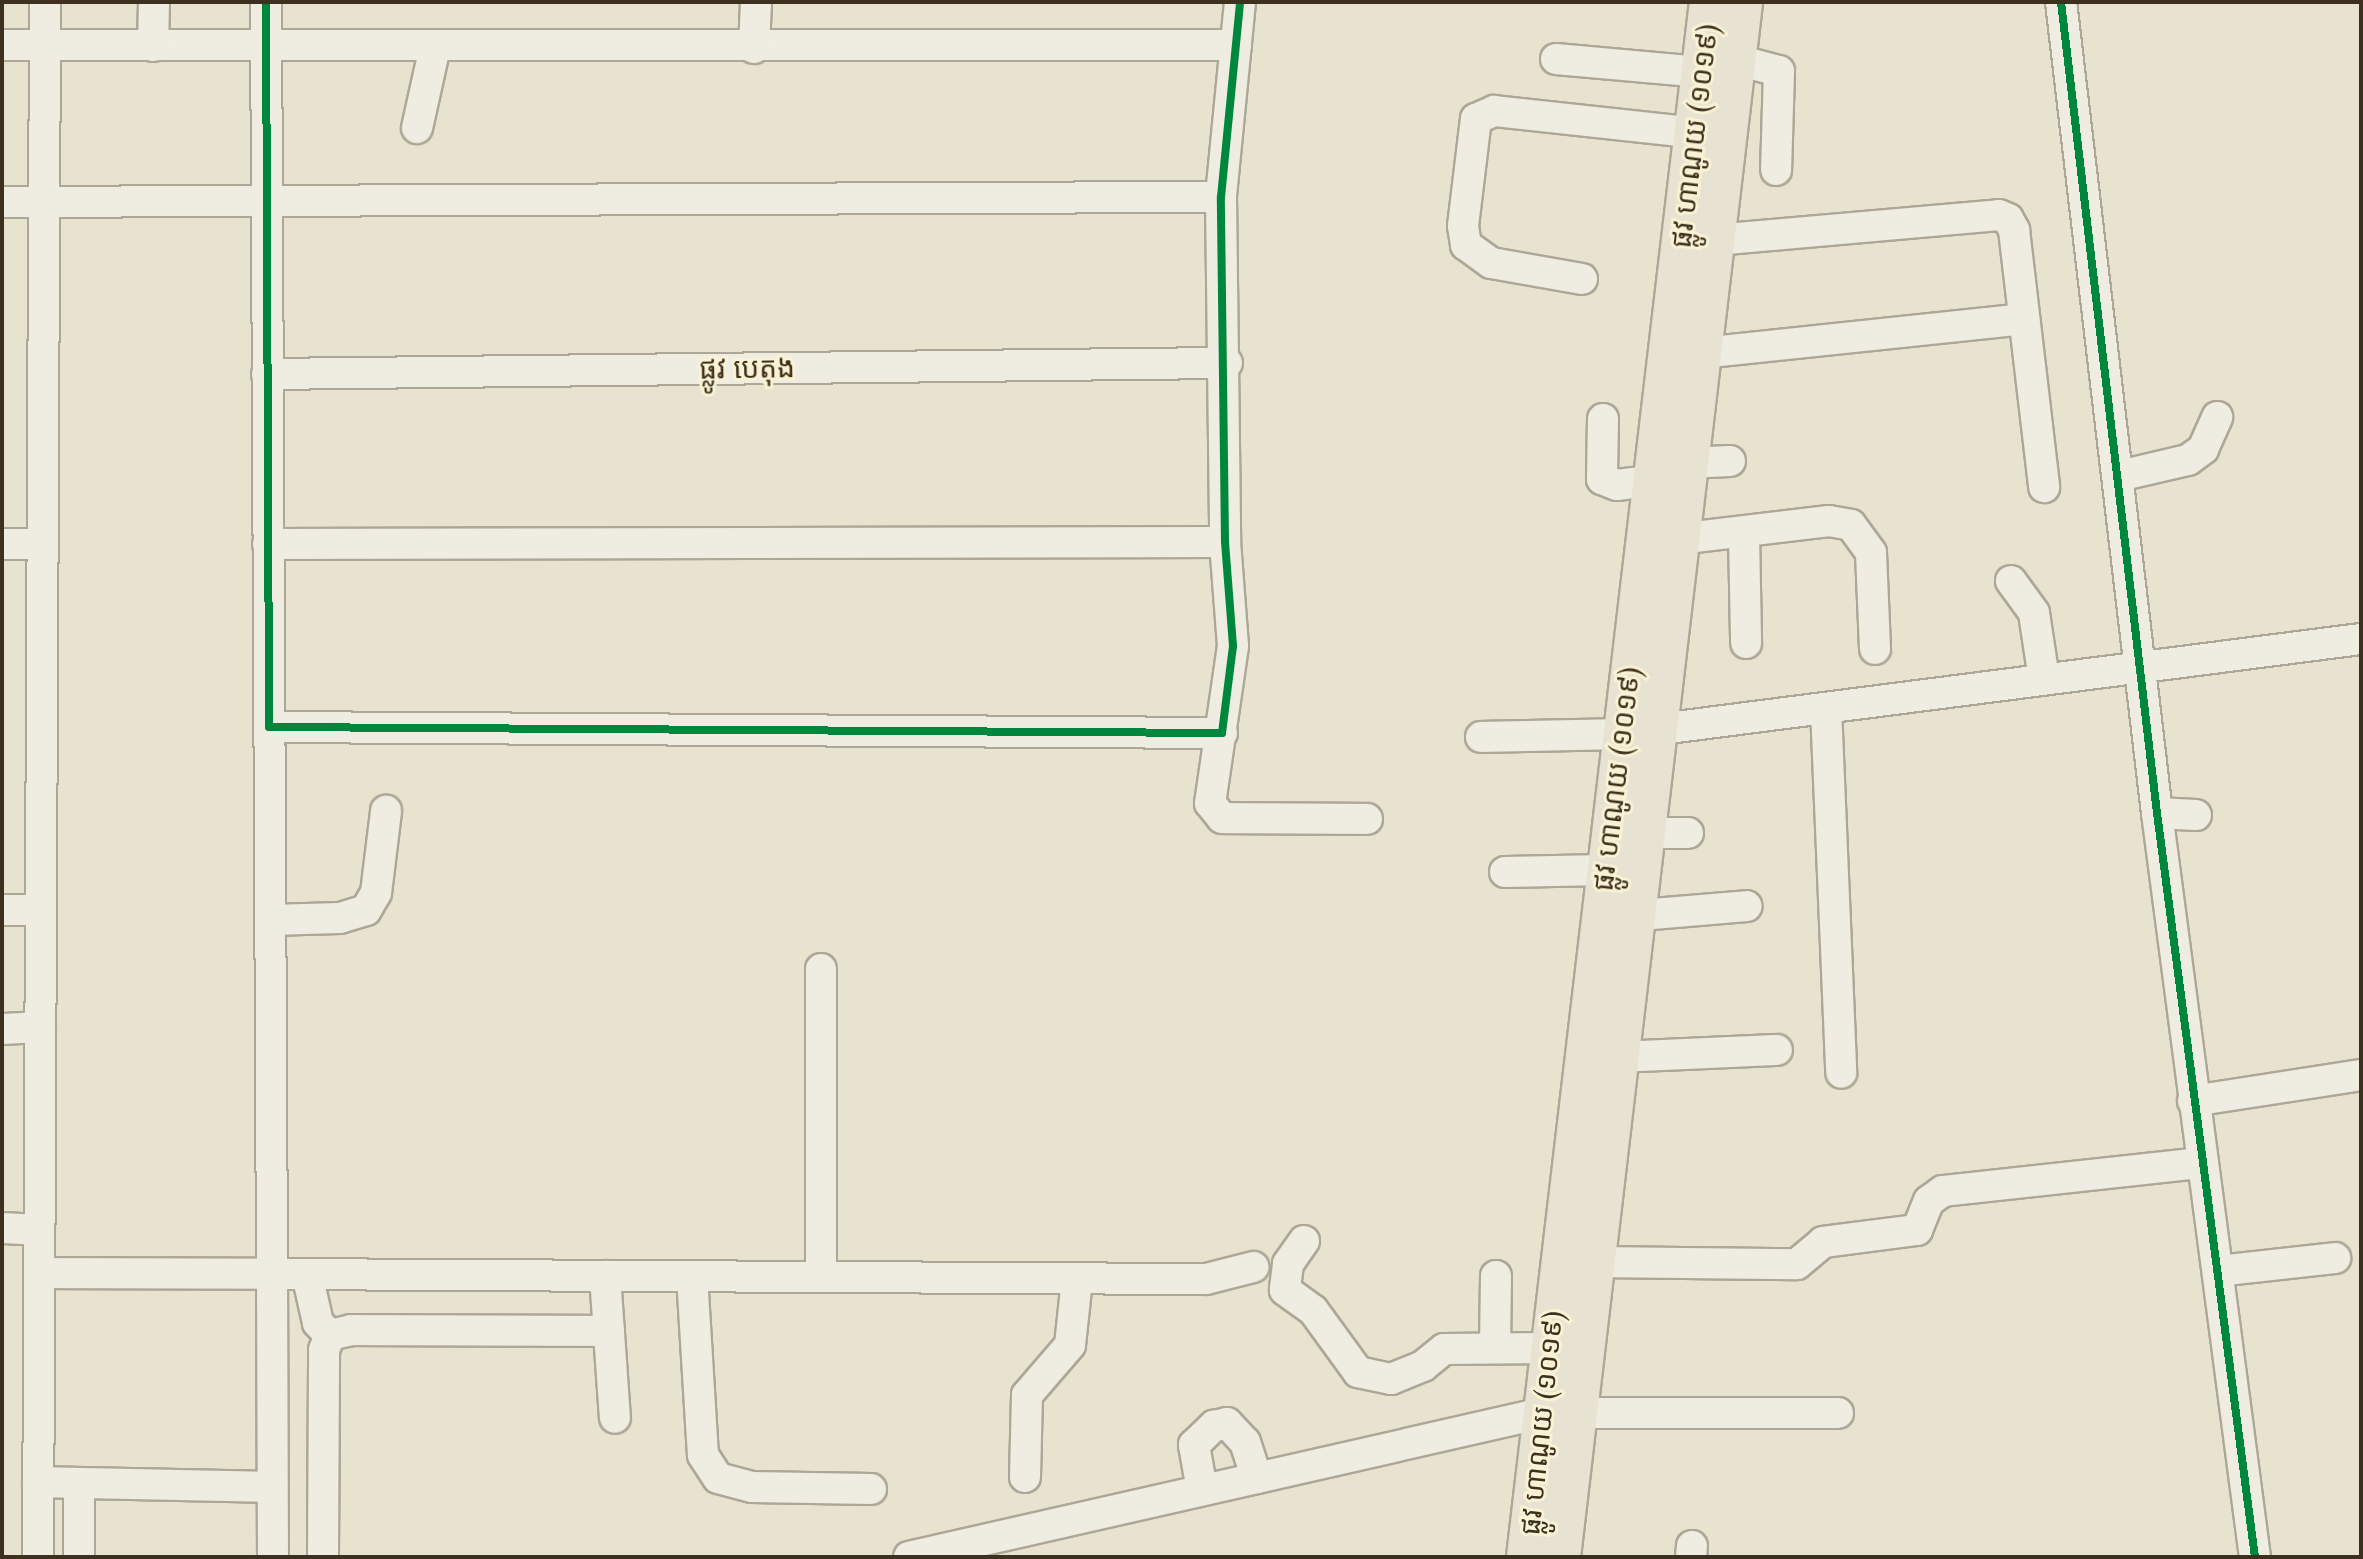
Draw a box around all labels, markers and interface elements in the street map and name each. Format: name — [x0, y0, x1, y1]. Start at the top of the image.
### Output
street label: ផ្លូវ ហាណូយ (១០១៩) — [1664, 22, 1724, 250]
street label: ផ្លូវ បេតុង — [699, 350, 795, 386]
street label: ផ្លូវ ហាណូយ (១០១៩) — [1586, 665, 1646, 893]
street label: ផ្លូវ ហាណូយ (១០១៩) — [1513, 1309, 1569, 1537]

